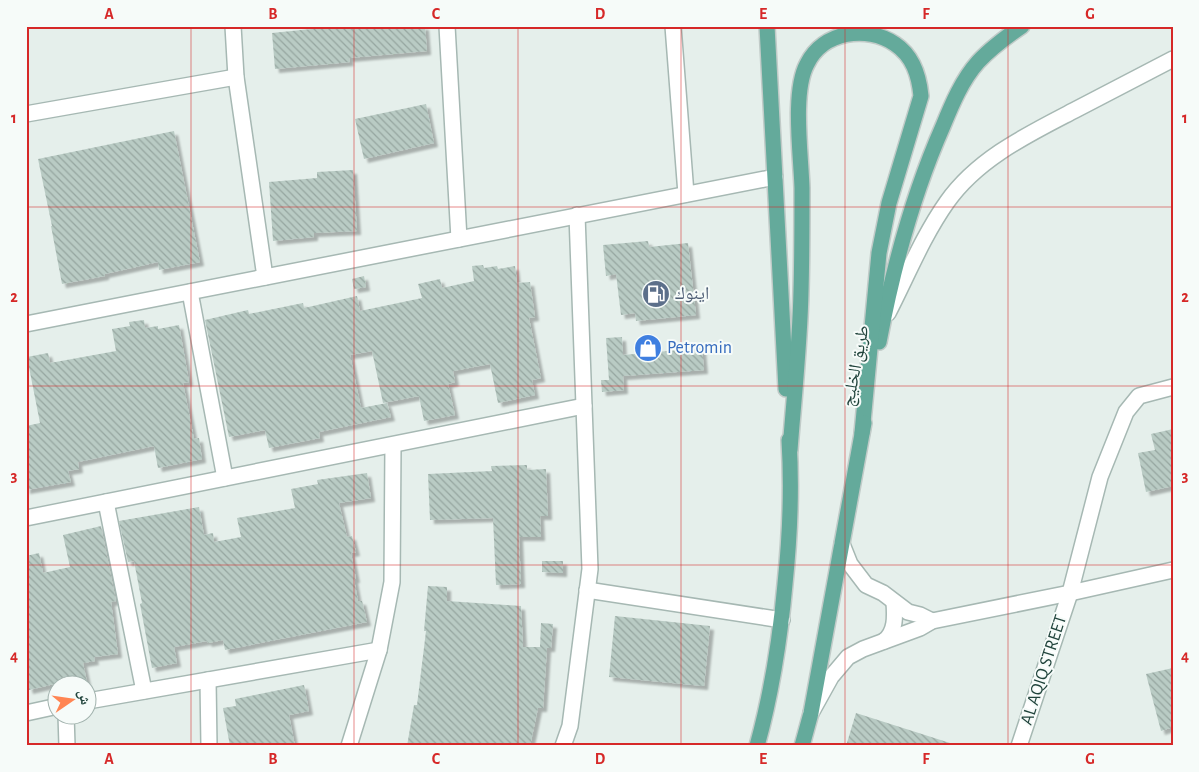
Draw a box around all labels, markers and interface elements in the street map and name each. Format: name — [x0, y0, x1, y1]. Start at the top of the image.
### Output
text: A — [104, 6, 114, 22]
text: B — [268, 6, 278, 22]
text: C — [432, 6, 441, 22]
text: D — [595, 6, 606, 22]
text: E — [759, 6, 767, 22]
text: F — [922, 6, 930, 22]
text: G — [1085, 6, 1095, 22]
text: 1 — [11, 110, 17, 126]
text: 1 — [1182, 110, 1188, 126]
fuel station icon: اينوك — [641, 279, 671, 309]
place label: اينوك — [675, 285, 709, 303]
text: 2 — [10, 289, 18, 305]
text: 2 — [1181, 289, 1189, 305]
street label: طريق الخليج — [839, 324, 875, 409]
shop icon: Petromin — [633, 333, 663, 363]
place label: Petromin — [667, 339, 732, 357]
text: 3 — [11, 468, 18, 484]
text: 3 — [1182, 468, 1189, 484]
street label: AL AQIQ STREET — [1018, 613, 1070, 727]
text: 4 — [10, 648, 18, 664]
text: 4 — [1181, 648, 1189, 664]
north arrow — [48, 674, 98, 724]
text: ش — [74, 688, 92, 706]
text: A — [104, 751, 114, 767]
text: B — [268, 751, 278, 767]
text: C — [432, 751, 441, 767]
text: D — [595, 751, 606, 767]
text: E — [759, 751, 767, 767]
text: F — [922, 751, 930, 767]
text: G — [1085, 751, 1095, 767]

